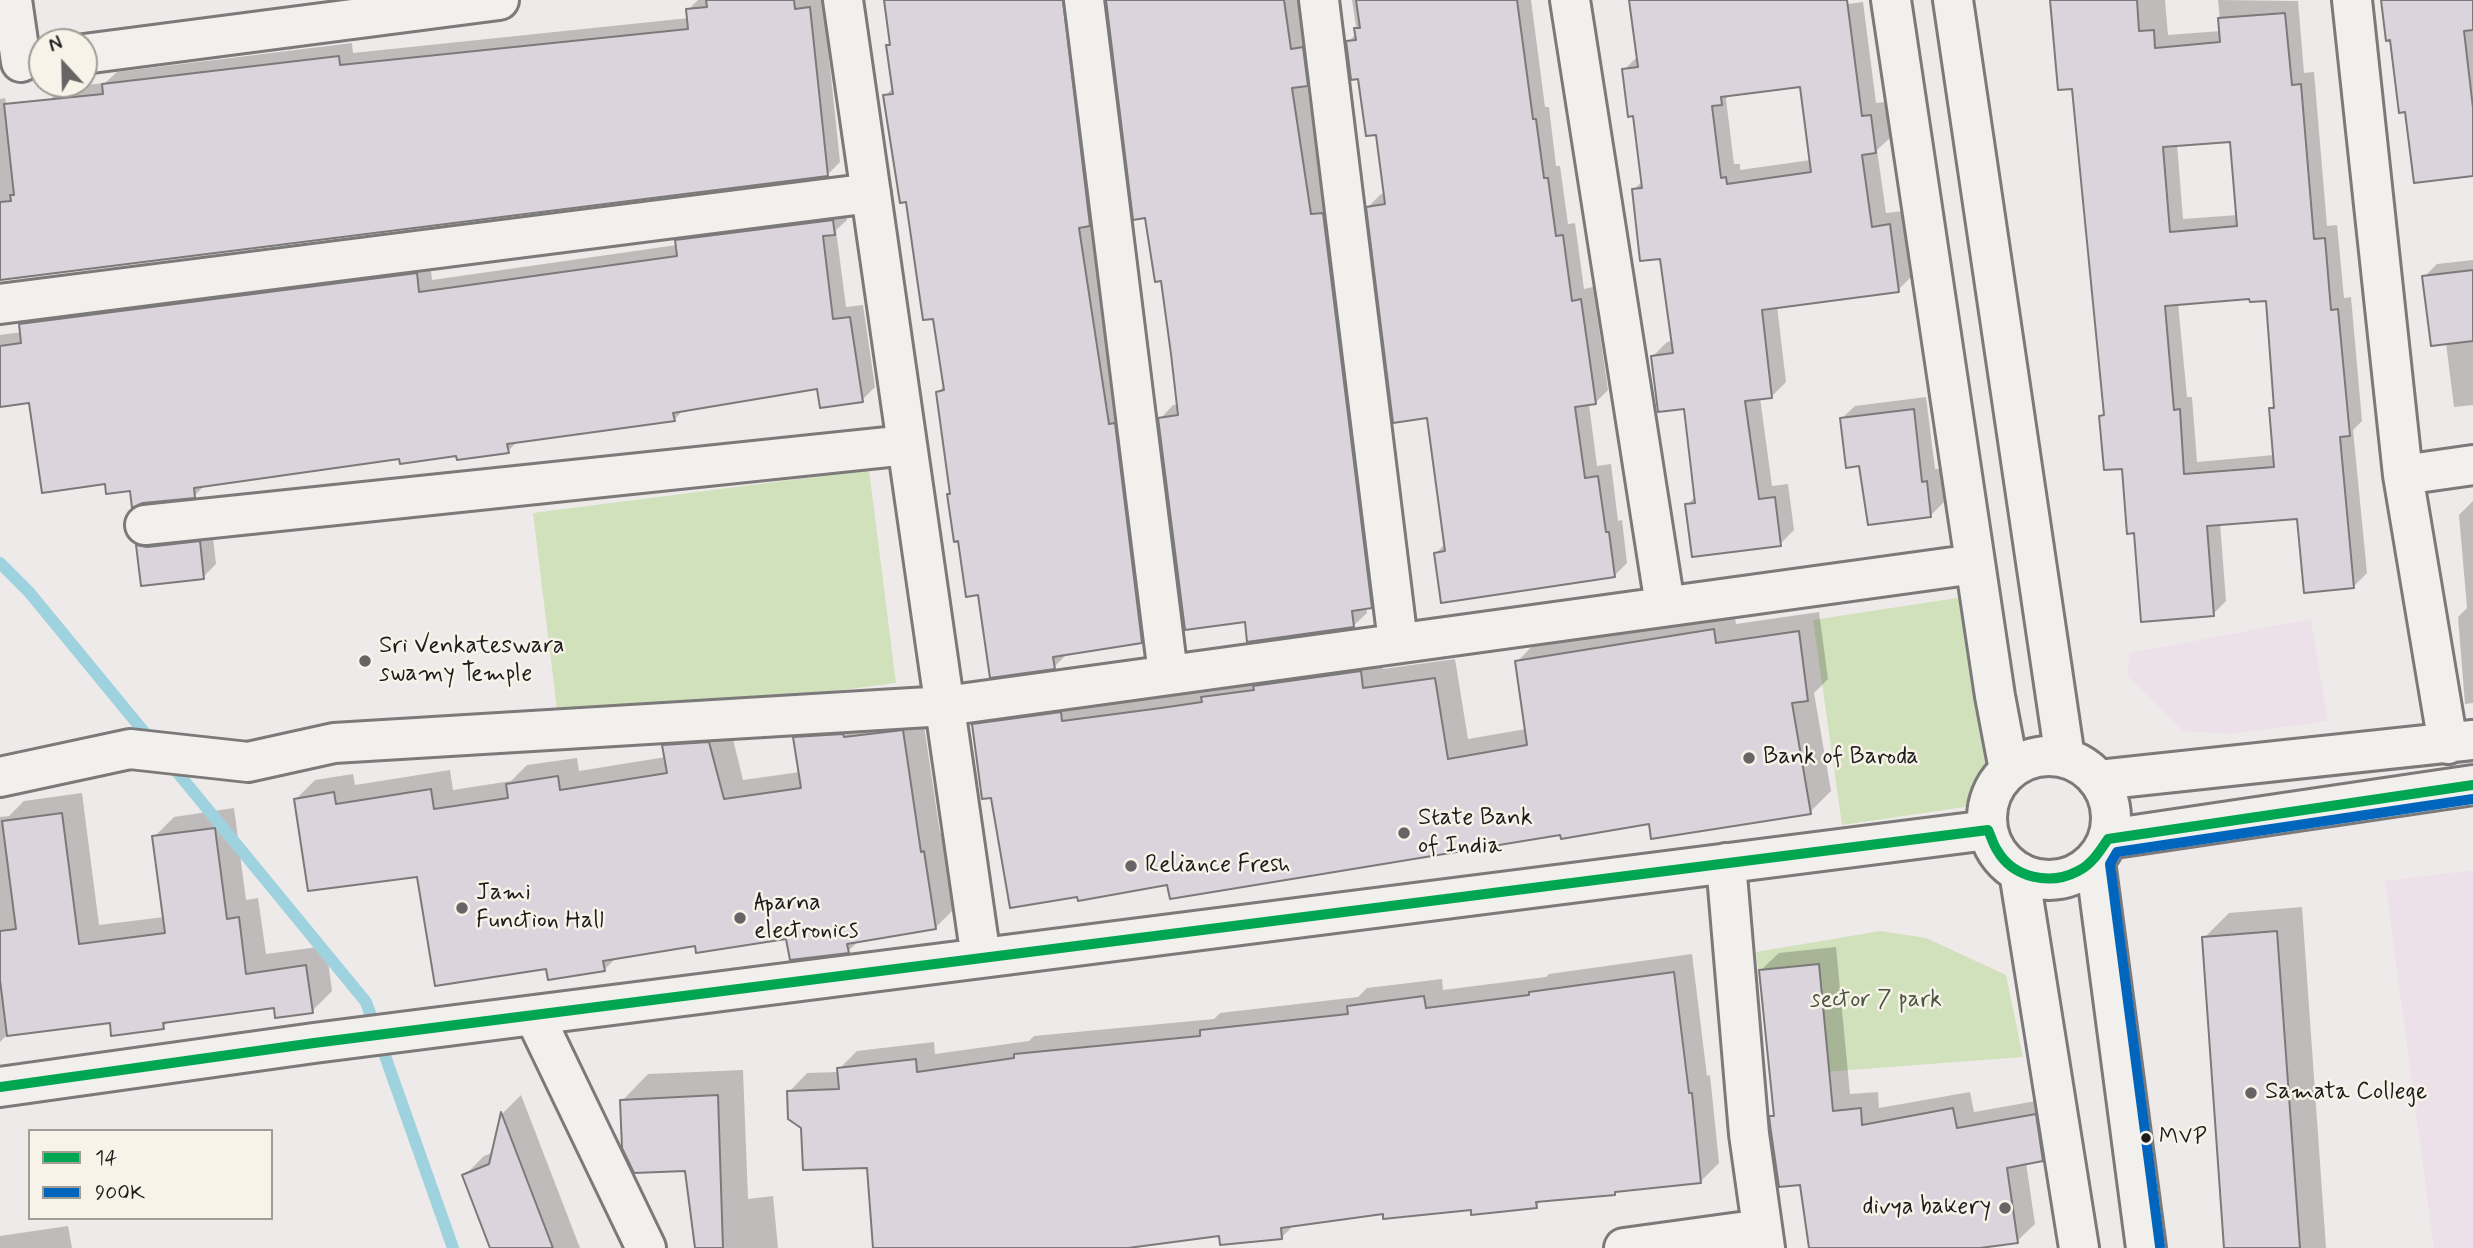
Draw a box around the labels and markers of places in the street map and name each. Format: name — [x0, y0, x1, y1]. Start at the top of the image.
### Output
place label: Sri Venkateswara swamy Temple — [379, 633, 565, 689]
marker: Sri Venkateswara swamy Temple — [357, 653, 373, 669]
place label: Bank of Baroda — [1763, 744, 1919, 772]
marker: Bank of Baroda — [1741, 750, 1757, 766]
place label: State Bank of India — [1418, 805, 1533, 861]
marker: State Bank of India — [1396, 825, 1412, 841]
place label: Reliance Fresh — [1145, 852, 1291, 880]
marker: Reliance Fresh — [1123, 858, 1139, 874]
place label: Jami Function Hall — [476, 880, 604, 936]
place label: Aparna electronics — [754, 890, 858, 946]
marker: Jami Function Hall — [454, 900, 470, 916]
marker: Aparna electronics — [732, 910, 748, 926]
place label: Samata College — [2265, 1079, 2427, 1107]
marker: Samata College — [2243, 1085, 2259, 1101]
place label: MVP — [2159, 1125, 2207, 1151]
marker: MVP — [2139, 1131, 2153, 1145]
place label: divya bakery — [1863, 1194, 1991, 1222]
marker: divya bakery — [1997, 1200, 2013, 1216]

